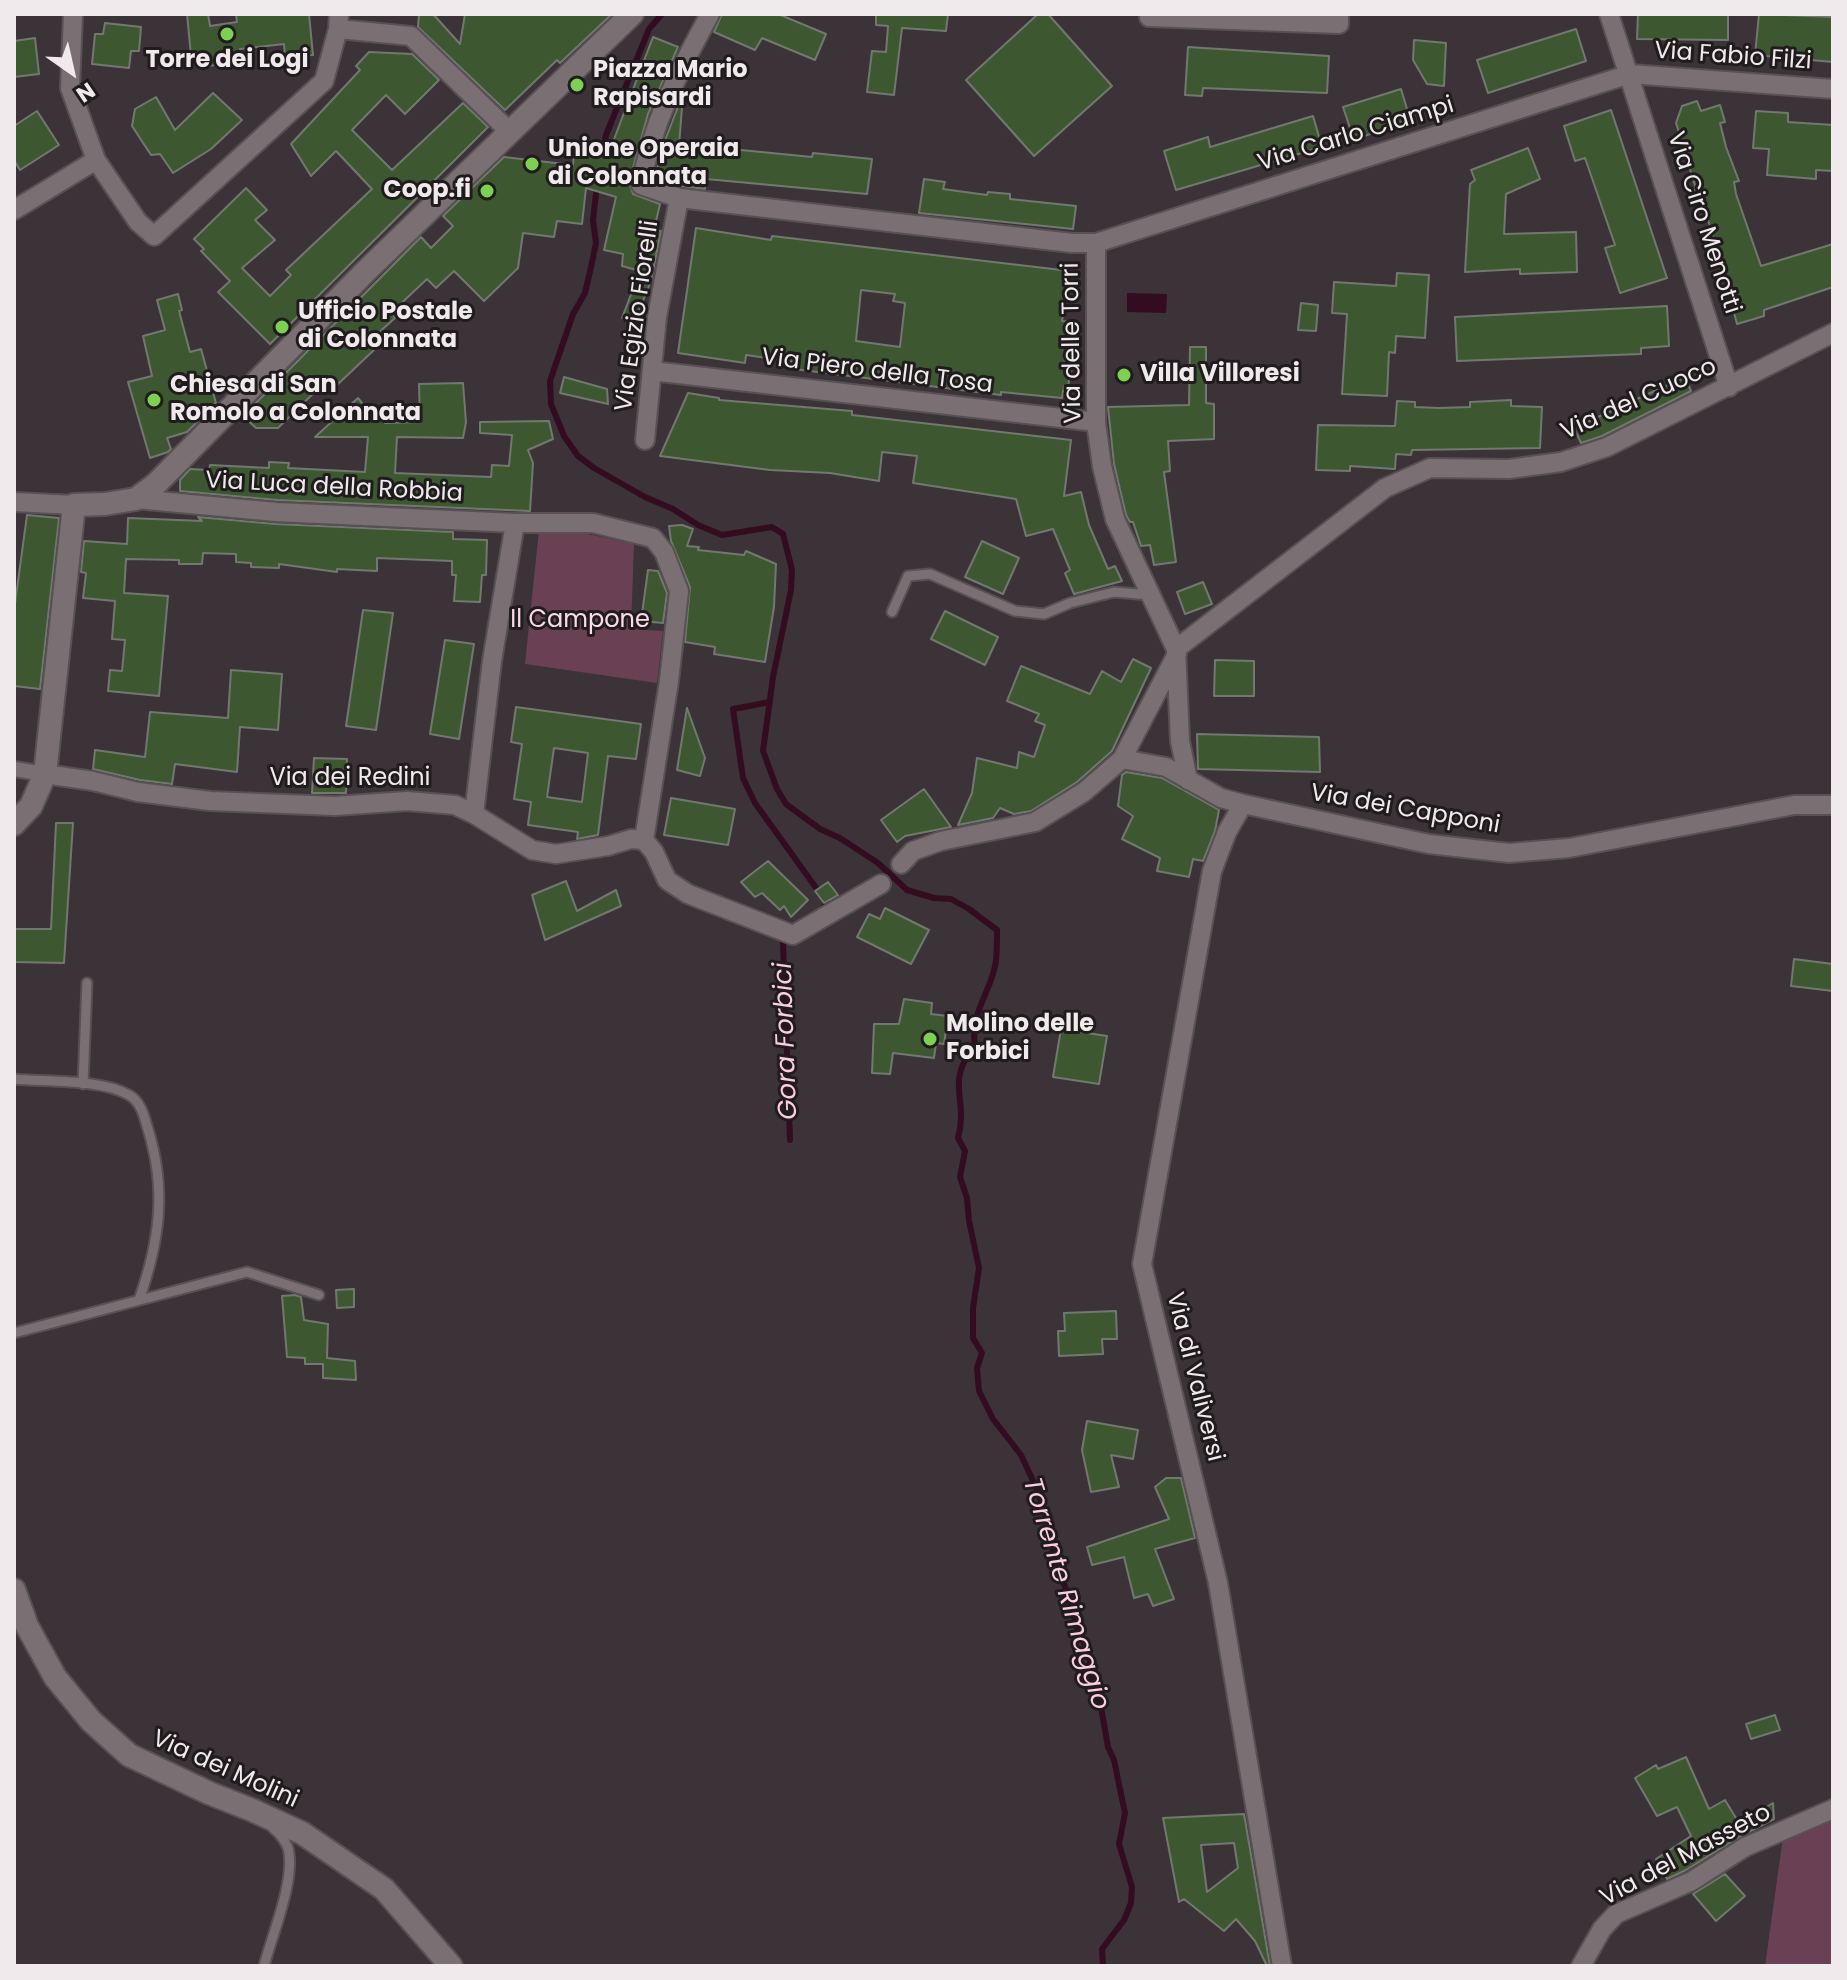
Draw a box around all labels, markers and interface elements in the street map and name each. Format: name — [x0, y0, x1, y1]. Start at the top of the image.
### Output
marker: Torre dei Logi — [218, 25, 236, 43]
north arrow — [32, 32, 112, 112]
street label: Via Fabio Filzi — [1653, 37, 1813, 77]
place label: Torre dei Logi — [145, 47, 309, 75]
place label: Piazza Mario Rapisardi — [593, 57, 748, 113]
text: N — [70, 75, 101, 110]
marker: Piazza Mario Rapisardi — [568, 76, 586, 94]
street label: Via Carlo Ciampi — [1254, 91, 1458, 179]
street label: Via Ciro Menotti — [1660, 128, 1746, 318]
place label: Unione Operaia di Colonnata — [548, 136, 739, 192]
marker: Unione Operaia di Colonnata — [523, 155, 541, 173]
place label: Coop.fi — [383, 177, 471, 205]
marker: Coop.fi — [478, 182, 496, 200]
street label: Via Egizio Fiorelli — [610, 219, 666, 413]
street label: Via delle Torri — [1057, 262, 1089, 424]
place label: Ufficio Postale di Colonnata — [298, 299, 473, 355]
marker: Ufficio Postale di Colonnata — [273, 318, 291, 336]
street label: Via Piero della Tosa — [760, 344, 994, 400]
street label: Via del Cuoco — [1557, 353, 1721, 447]
place label: Villa Villoresi — [1140, 361, 1300, 389]
marker: Villa Villoresi — [1115, 366, 1133, 384]
place label: Chiesa di San Romolo a Colonnata — [170, 372, 421, 428]
marker: Chiesa di San Romolo a Colonnata — [145, 391, 163, 409]
street label: Via Luca della Robbia — [205, 467, 463, 509]
park label: Il Campone — [510, 607, 650, 635]
street label: Via dei Redini — [269, 765, 431, 793]
street label: Via dei Capponi — [1308, 779, 1502, 841]
water label: Gora Forbici — [769, 962, 805, 1120]
place label: Molino delle Forbici — [946, 1011, 1094, 1067]
marker: Molino delle Forbici — [921, 1030, 939, 1048]
street label: Via di Valiversi — [1159, 1289, 1229, 1465]
water label: Torrente Rimaggio — [1015, 1474, 1115, 1714]
street label: Via dei Molini — [147, 1725, 303, 1815]
street label: Via del Masseto — [1596, 1799, 1776, 1913]

